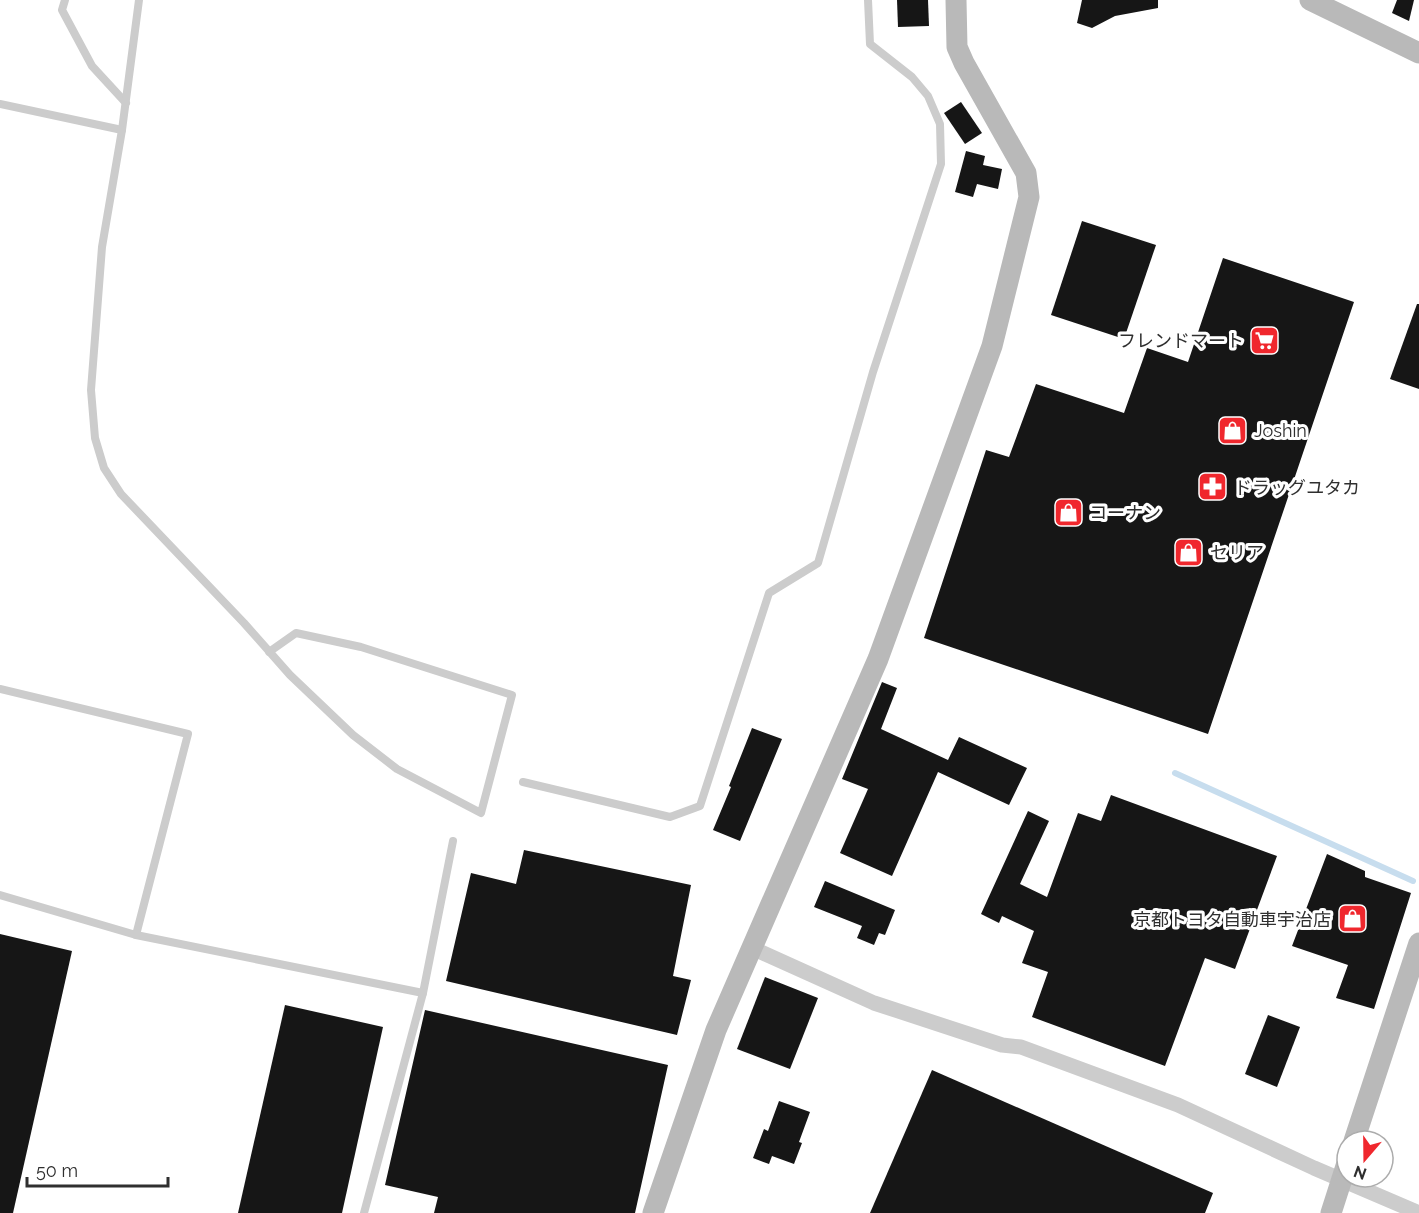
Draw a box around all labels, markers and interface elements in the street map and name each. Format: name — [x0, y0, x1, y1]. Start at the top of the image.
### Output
supermarket icon: フレンドマート — [1249, 324, 1281, 356]
place label: フレンドマート — [1118, 330, 1244, 351]
shop icon: Joshin — [1217, 414, 1249, 446]
place label: Joshin — [1254, 420, 1307, 441]
pharmacy icon: ドラッグユタカ — [1197, 471, 1229, 503]
place label: ドラッグユタカ — [1234, 477, 1360, 498]
shop icon: コーナン — [1052, 496, 1084, 528]
place label: コーナン — [1089, 502, 1161, 523]
shop icon: セリア — [1173, 536, 1205, 568]
place label: セリア — [1210, 542, 1264, 563]
shop icon: 京都トヨタ自動車宇治店 — [1336, 903, 1368, 935]
place label: 京都トヨタ自動車宇治店 — [1133, 909, 1331, 930]
north arrow — [1335, 1129, 1395, 1189]
scale bar — [27, 1150, 168, 1188]
text: 50 m — [36, 1160, 78, 1181]
text: N — [1351, 1162, 1369, 1184]

